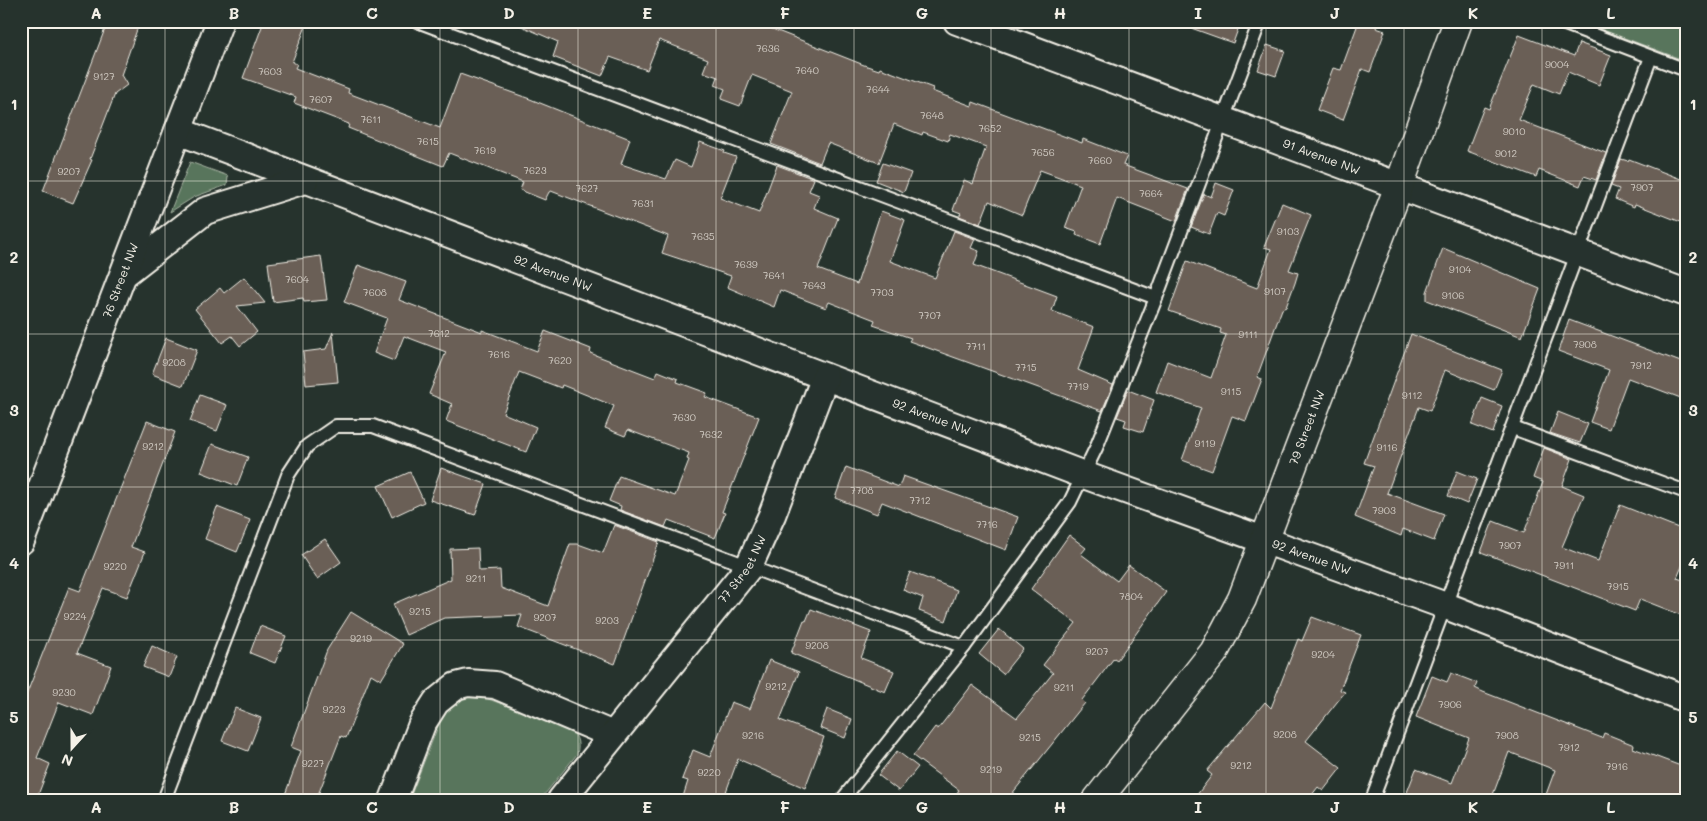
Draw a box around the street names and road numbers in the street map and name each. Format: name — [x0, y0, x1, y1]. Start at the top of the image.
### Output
street label: 91 Avenue NW — [1281, 134, 1363, 178]
street label: 76 Street NW — [98, 240, 141, 320]
street label: 92 Avenue NW — [512, 250, 595, 295]
street label: 79 Street NW — [1285, 387, 1328, 467]
street label: 92 Avenue NW — [890, 394, 973, 438]
street label: 77 Street NW — [714, 532, 769, 606]
street label: 92 Avenue NW — [1270, 535, 1353, 578]

